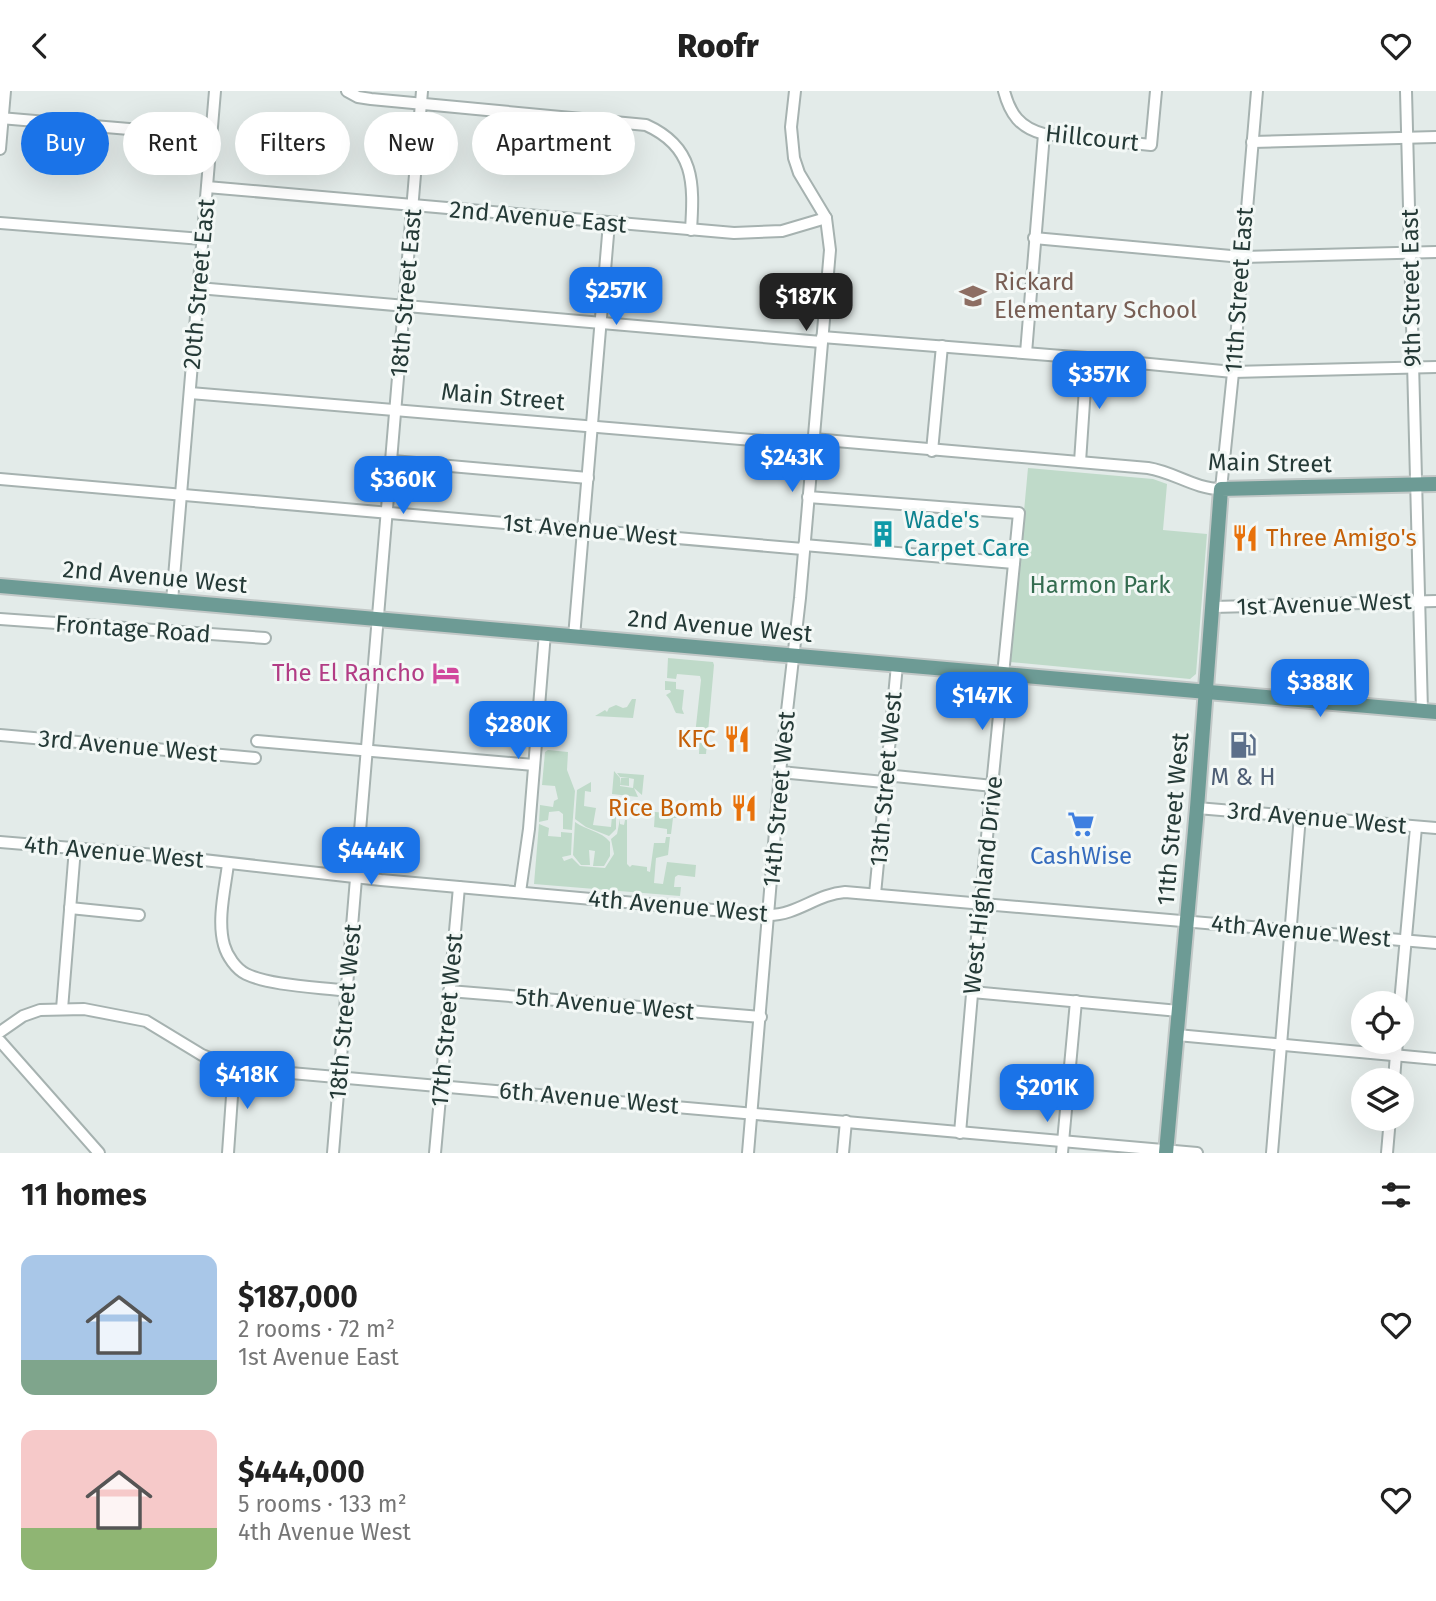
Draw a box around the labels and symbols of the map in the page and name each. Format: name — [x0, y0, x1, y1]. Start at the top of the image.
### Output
street label: Hillcourt — [1044, 119, 1141, 157]
street label: 2nd Avenue East — [448, 195, 628, 239]
street label: 20th Street East — [178, 197, 220, 370]
street label: 11th Street East — [1219, 206, 1259, 374]
street label: 18th Street East — [385, 207, 427, 379]
street label: 9th Street East — [1396, 208, 1426, 367]
pin: $257K — [567, 267, 665, 327]
place label: Rickard Elementary School — [994, 268, 1197, 324]
pin: $187K — [757, 273, 855, 333]
school or university icon: Rickard Elementary School — [958, 281, 988, 311]
pin: $357K — [1050, 351, 1148, 411]
street label: Main Street — [440, 378, 566, 416]
pin: $243K — [743, 435, 841, 494]
street label: Main Street — [1208, 448, 1333, 478]
pin: $360K — [354, 457, 452, 516]
place label: Wade's Carpet Care — [904, 506, 1030, 562]
street label: 1st Avenue West — [502, 508, 679, 552]
building icon: Wade's Carpet Care — [868, 519, 898, 549]
restaurant icon: Three Amigo's — [1230, 523, 1260, 553]
place label: Three Amigo's — [1266, 524, 1417, 552]
street label: 2nd Avenue West — [62, 555, 249, 599]
park label: Harmon Park — [1030, 571, 1171, 599]
street label: 1st Avenue West — [1236, 587, 1412, 621]
street label: 2nd Avenue West — [627, 604, 814, 648]
street label: Frontage Road — [54, 610, 212, 648]
hotel icon: The El Rancho — [431, 658, 461, 688]
place label: The El Rancho — [272, 659, 425, 687]
pin: $388K — [1271, 659, 1369, 719]
pin: $147K — [933, 673, 1031, 732]
street label: 13th Street West — [864, 690, 908, 868]
pin: $280K — [469, 701, 567, 761]
street label: 14th Street West — [757, 710, 801, 888]
street label: 3rd Avenue West — [37, 724, 219, 768]
restaurant icon: KFC — [722, 724, 752, 754]
place label: KFC — [677, 725, 716, 753]
fuel station icon: M & H — [1228, 730, 1258, 760]
street label: 11th Street West — [1151, 731, 1195, 907]
place label: M & H — [1210, 763, 1276, 791]
street label: West Highland Drive — [958, 774, 1008, 996]
restaurant icon: Rice Bomb — [729, 793, 759, 823]
place label: Rice Bomb — [608, 794, 723, 822]
street label: 3rd Avenue West — [1226, 796, 1408, 840]
supermarket icon: CashWise — [1066, 809, 1096, 839]
pin: $444K — [322, 827, 420, 887]
street label: 4th Avenue West — [23, 830, 205, 874]
place label: CashWise — [1030, 842, 1132, 870]
street label: 4th Avenue West — [587, 884, 769, 928]
street label: 4th Avenue West — [1210, 909, 1392, 953]
street label: 18th Street West — [323, 922, 367, 1101]
street label: 17th Street West — [425, 932, 469, 1108]
street label: 5th Avenue West — [514, 982, 696, 1026]
pin: $418K — [198, 1051, 296, 1111]
pin: $201K — [998, 1065, 1096, 1124]
street label: 6th Avenue West — [498, 1076, 680, 1120]

